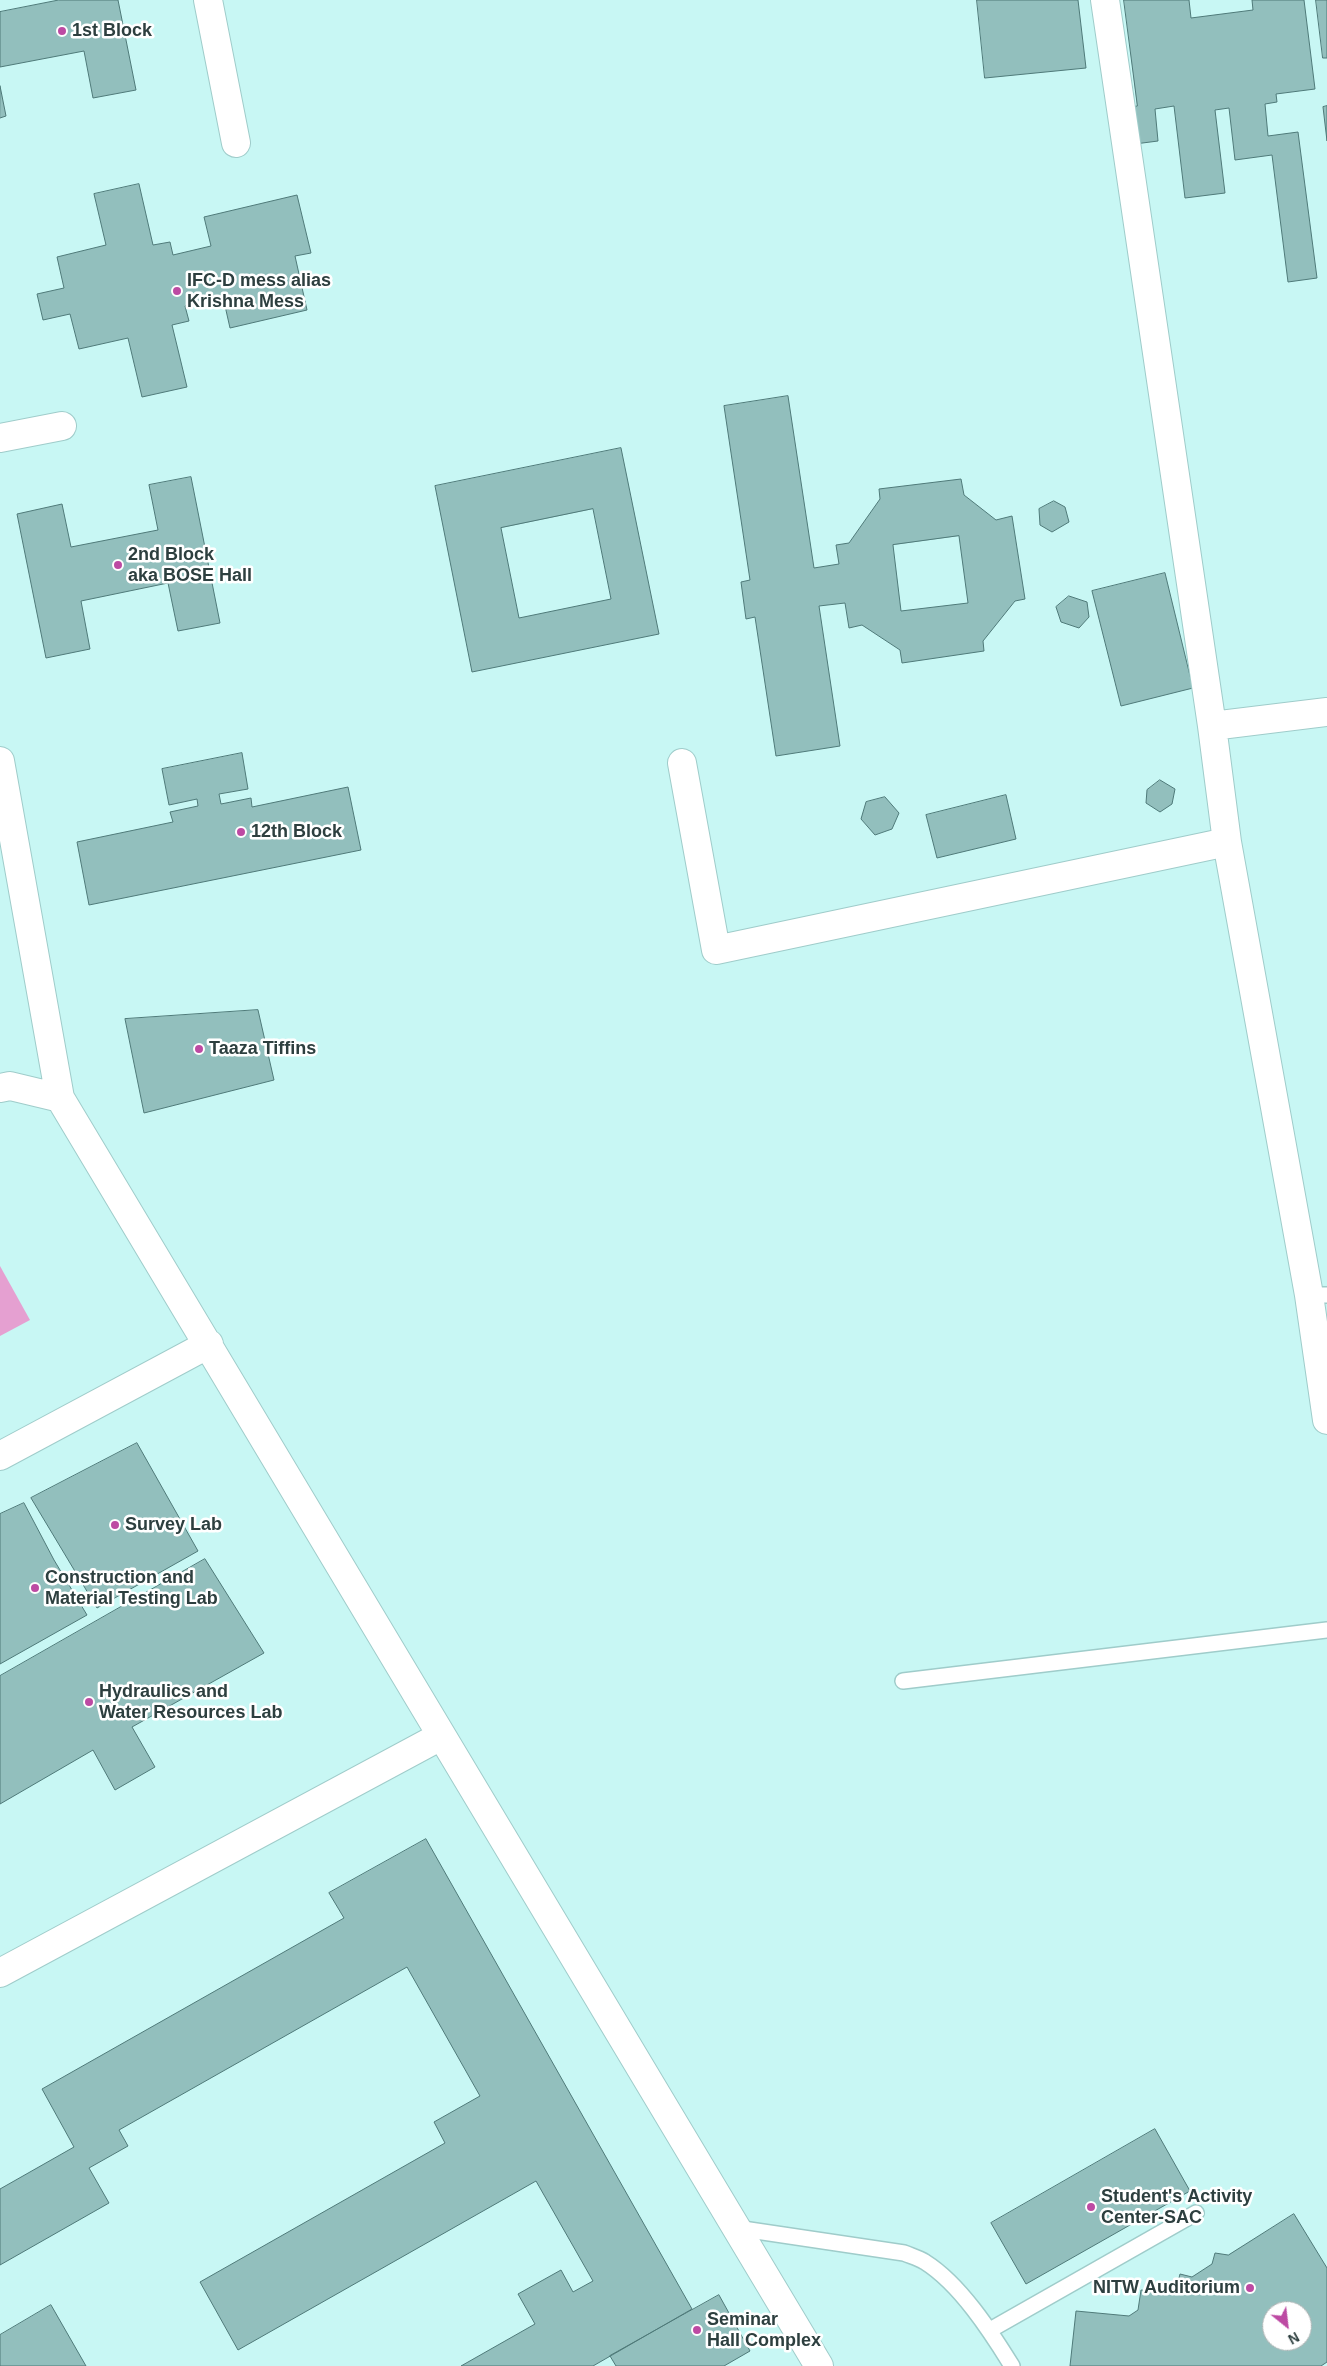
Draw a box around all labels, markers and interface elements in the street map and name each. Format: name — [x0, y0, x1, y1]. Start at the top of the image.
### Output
place label: 1st Block — [72, 20, 152, 42]
marker: 1st Block — [56, 25, 68, 37]
place label: IFC-D mess alias Krishna Mess — [187, 270, 331, 312]
marker: IFC-D mess alias Krishna Mess — [171, 285, 183, 297]
place label: 2nd Block aka BOSE Hall — [128, 544, 252, 586]
marker: 2nd Block aka BOSE Hall — [112, 559, 124, 571]
place label: 12th Block — [251, 821, 342, 843]
marker: 12th Block — [235, 826, 247, 838]
place label: Taaza Tiffins — [209, 1038, 316, 1060]
marker: Taaza Tiffins — [193, 1043, 205, 1055]
place label: Survey Lab — [125, 1514, 222, 1536]
marker: Survey Lab — [109, 1519, 121, 1531]
place label: Construction and Material Testing Lab — [45, 1567, 218, 1610]
marker: Construction and Material Testing Lab — [29, 1582, 41, 1594]
place label: Hydraulics and Water Resources Lab — [99, 1681, 282, 1724]
marker: Hydraulics and Water Resources Lab — [83, 1696, 95, 1708]
place label: Student's Activity Center-SAC — [1101, 2186, 1252, 2228]
marker: Student's Activity Center-SAC — [1085, 2201, 1097, 2213]
place label: NITW Auditorium — [1093, 2277, 1240, 2299]
marker: NITW Auditorium — [1244, 2282, 1256, 2294]
north arrow — [1262, 2301, 1312, 2351]
place label: Seminar Hall Complex — [707, 2309, 821, 2352]
marker: Seminar Hall Complex — [691, 2324, 703, 2336]
text: N — [1285, 2329, 1302, 2348]

